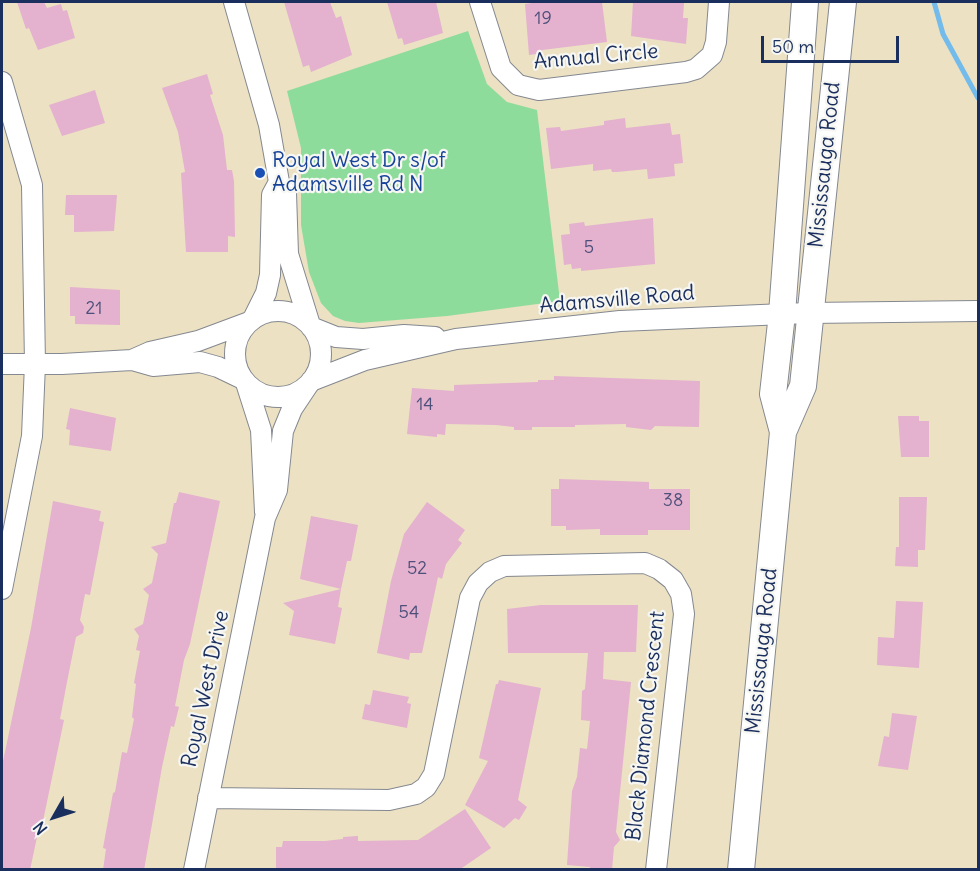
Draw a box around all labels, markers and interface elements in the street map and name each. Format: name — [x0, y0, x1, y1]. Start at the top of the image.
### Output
house number: 19 — [534, 8, 552, 30]
scale bar — [764, 24, 902, 62]
text: 50 m — [772, 35, 814, 58]
street label: Annual Circle — [533, 39, 659, 75]
street label: Mississauga Road — [804, 81, 846, 249]
place label: Royal West Dr s/of Adamsville Rd N — [272, 148, 446, 198]
marker: Royal West Dr s/of Adamsville Rd N — [253, 166, 267, 180]
house number: 5 — [584, 237, 594, 259]
street label: Adamsville Road — [538, 281, 696, 319]
house number: 21 — [85, 298, 103, 320]
house number: 14 — [416, 394, 434, 416]
house number: 38 — [663, 490, 683, 512]
house number: 52 — [407, 558, 427, 580]
street label: Mississauga Road — [741, 567, 783, 735]
house number: 54 — [399, 602, 419, 624]
street label: Royal West Drive — [177, 608, 235, 770]
street label: Black Diamond Crescent — [621, 610, 671, 842]
north arrow — [24, 787, 84, 847]
text: N — [29, 818, 51, 839]

